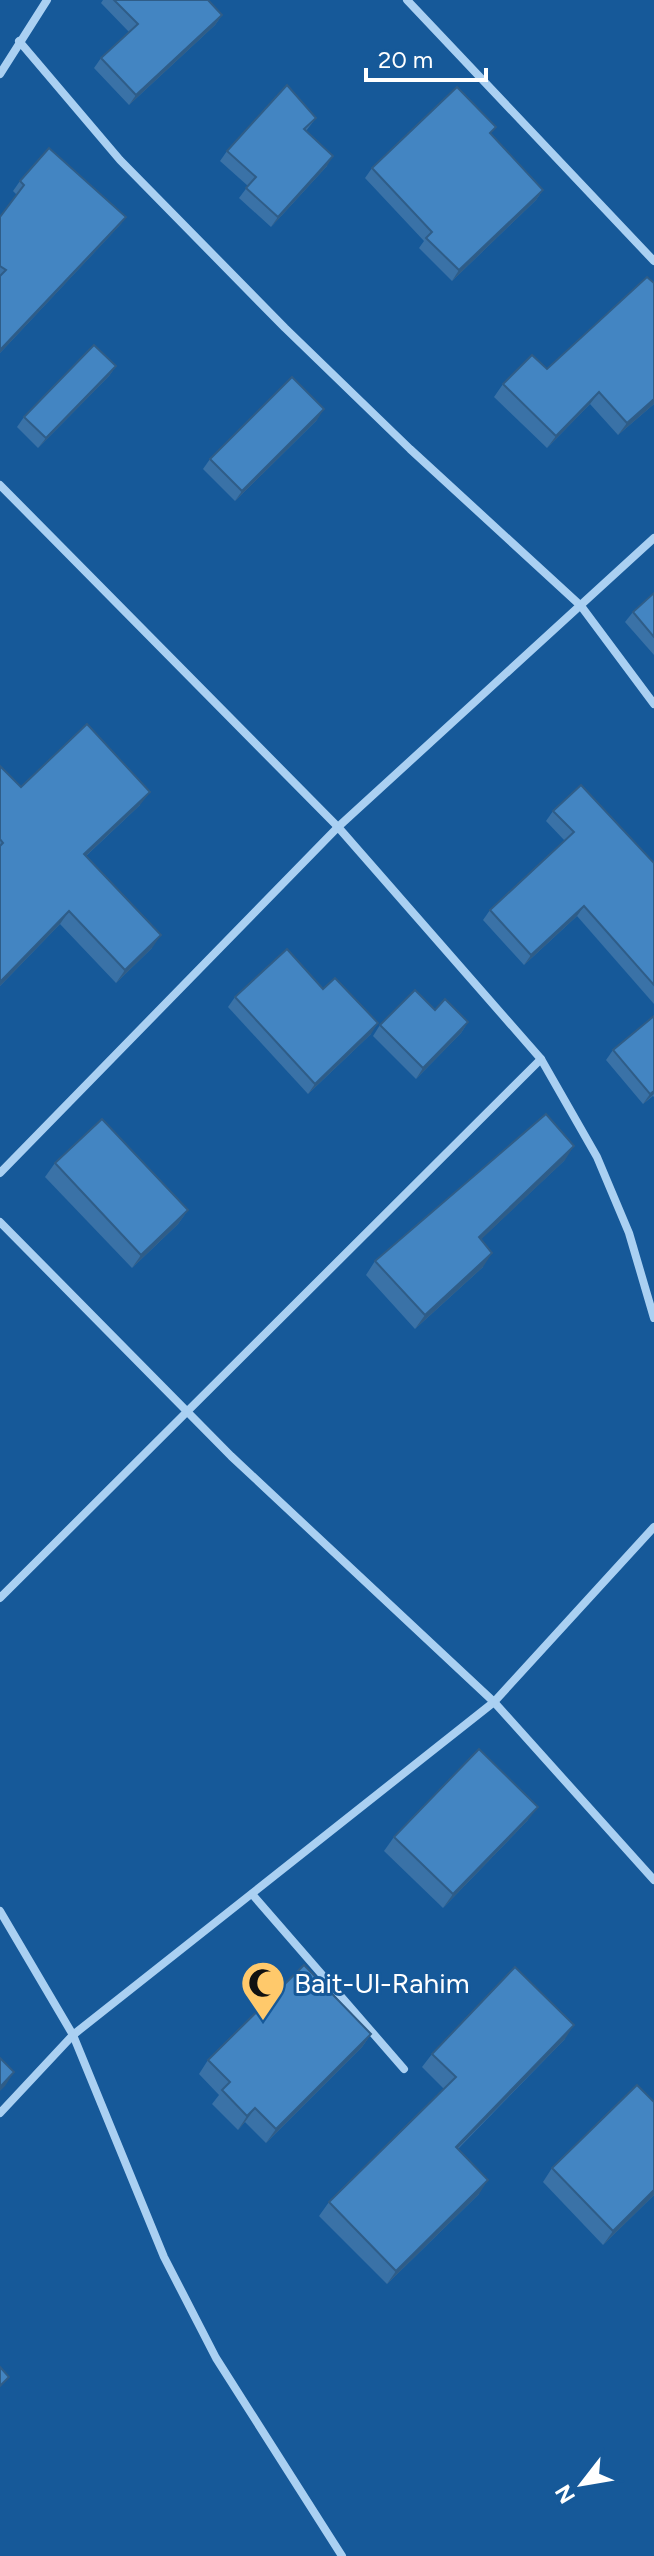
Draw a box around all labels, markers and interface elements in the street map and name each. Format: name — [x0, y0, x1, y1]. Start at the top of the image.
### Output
scale bar — [366, 32, 486, 82]
text: 20 m — [378, 45, 433, 74]
mosque icon: Bait-Ul-Rahim — [239, 1959, 287, 2022]
place label: Bait-Ul-Rahim — [294, 1966, 470, 2000]
north arrow — [542, 2444, 622, 2524]
text: N — [549, 2480, 581, 2508]

